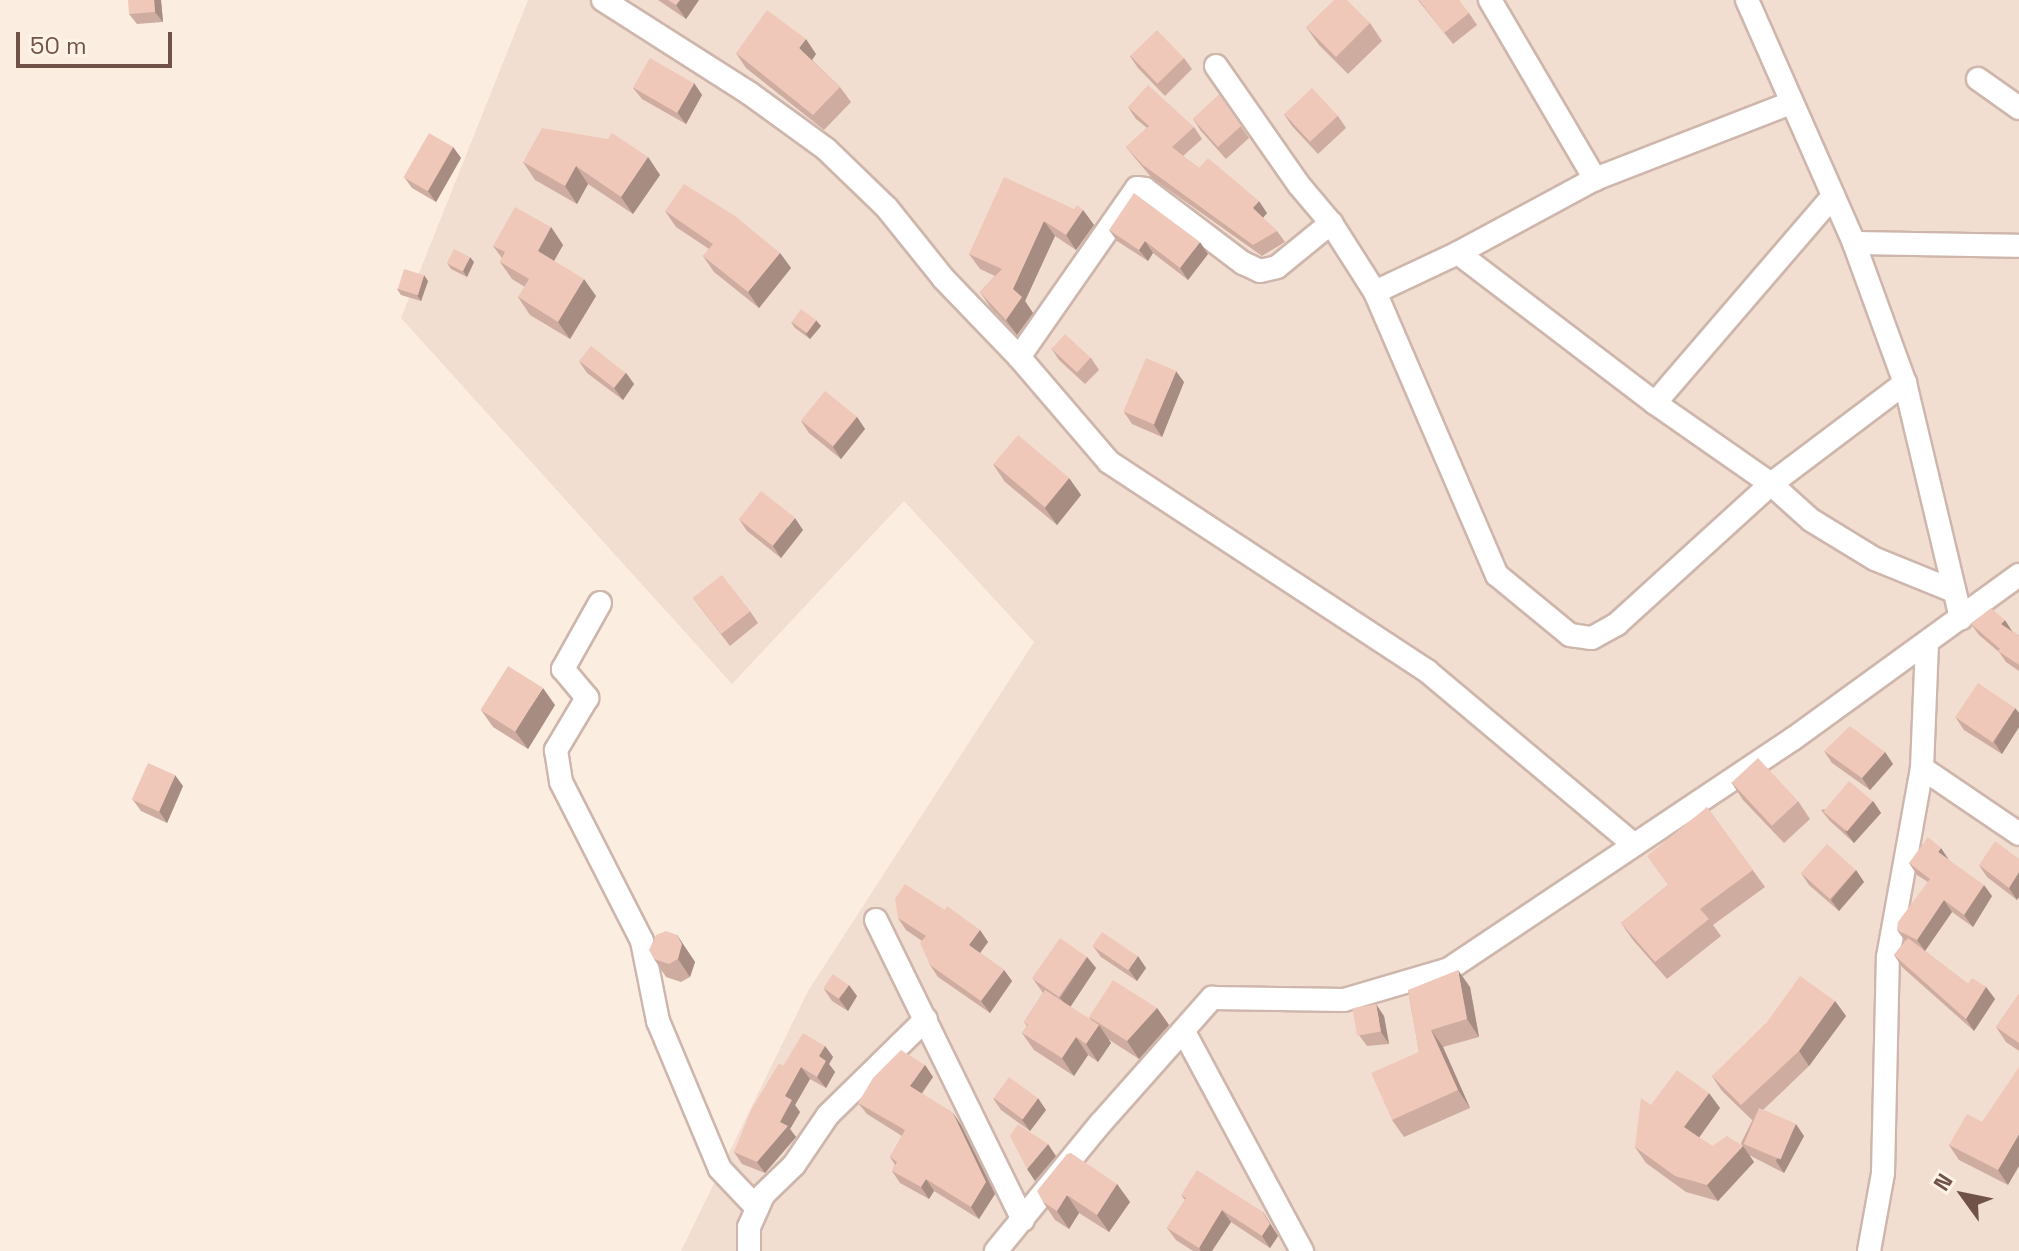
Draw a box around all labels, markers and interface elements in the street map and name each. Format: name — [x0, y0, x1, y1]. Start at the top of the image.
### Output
scale bar — [20, 16, 176, 66]
text: 50 m — [30, 30, 87, 61]
north arrow — [1923, 1155, 2003, 1235]
text: N — [1927, 1168, 1959, 1196]

